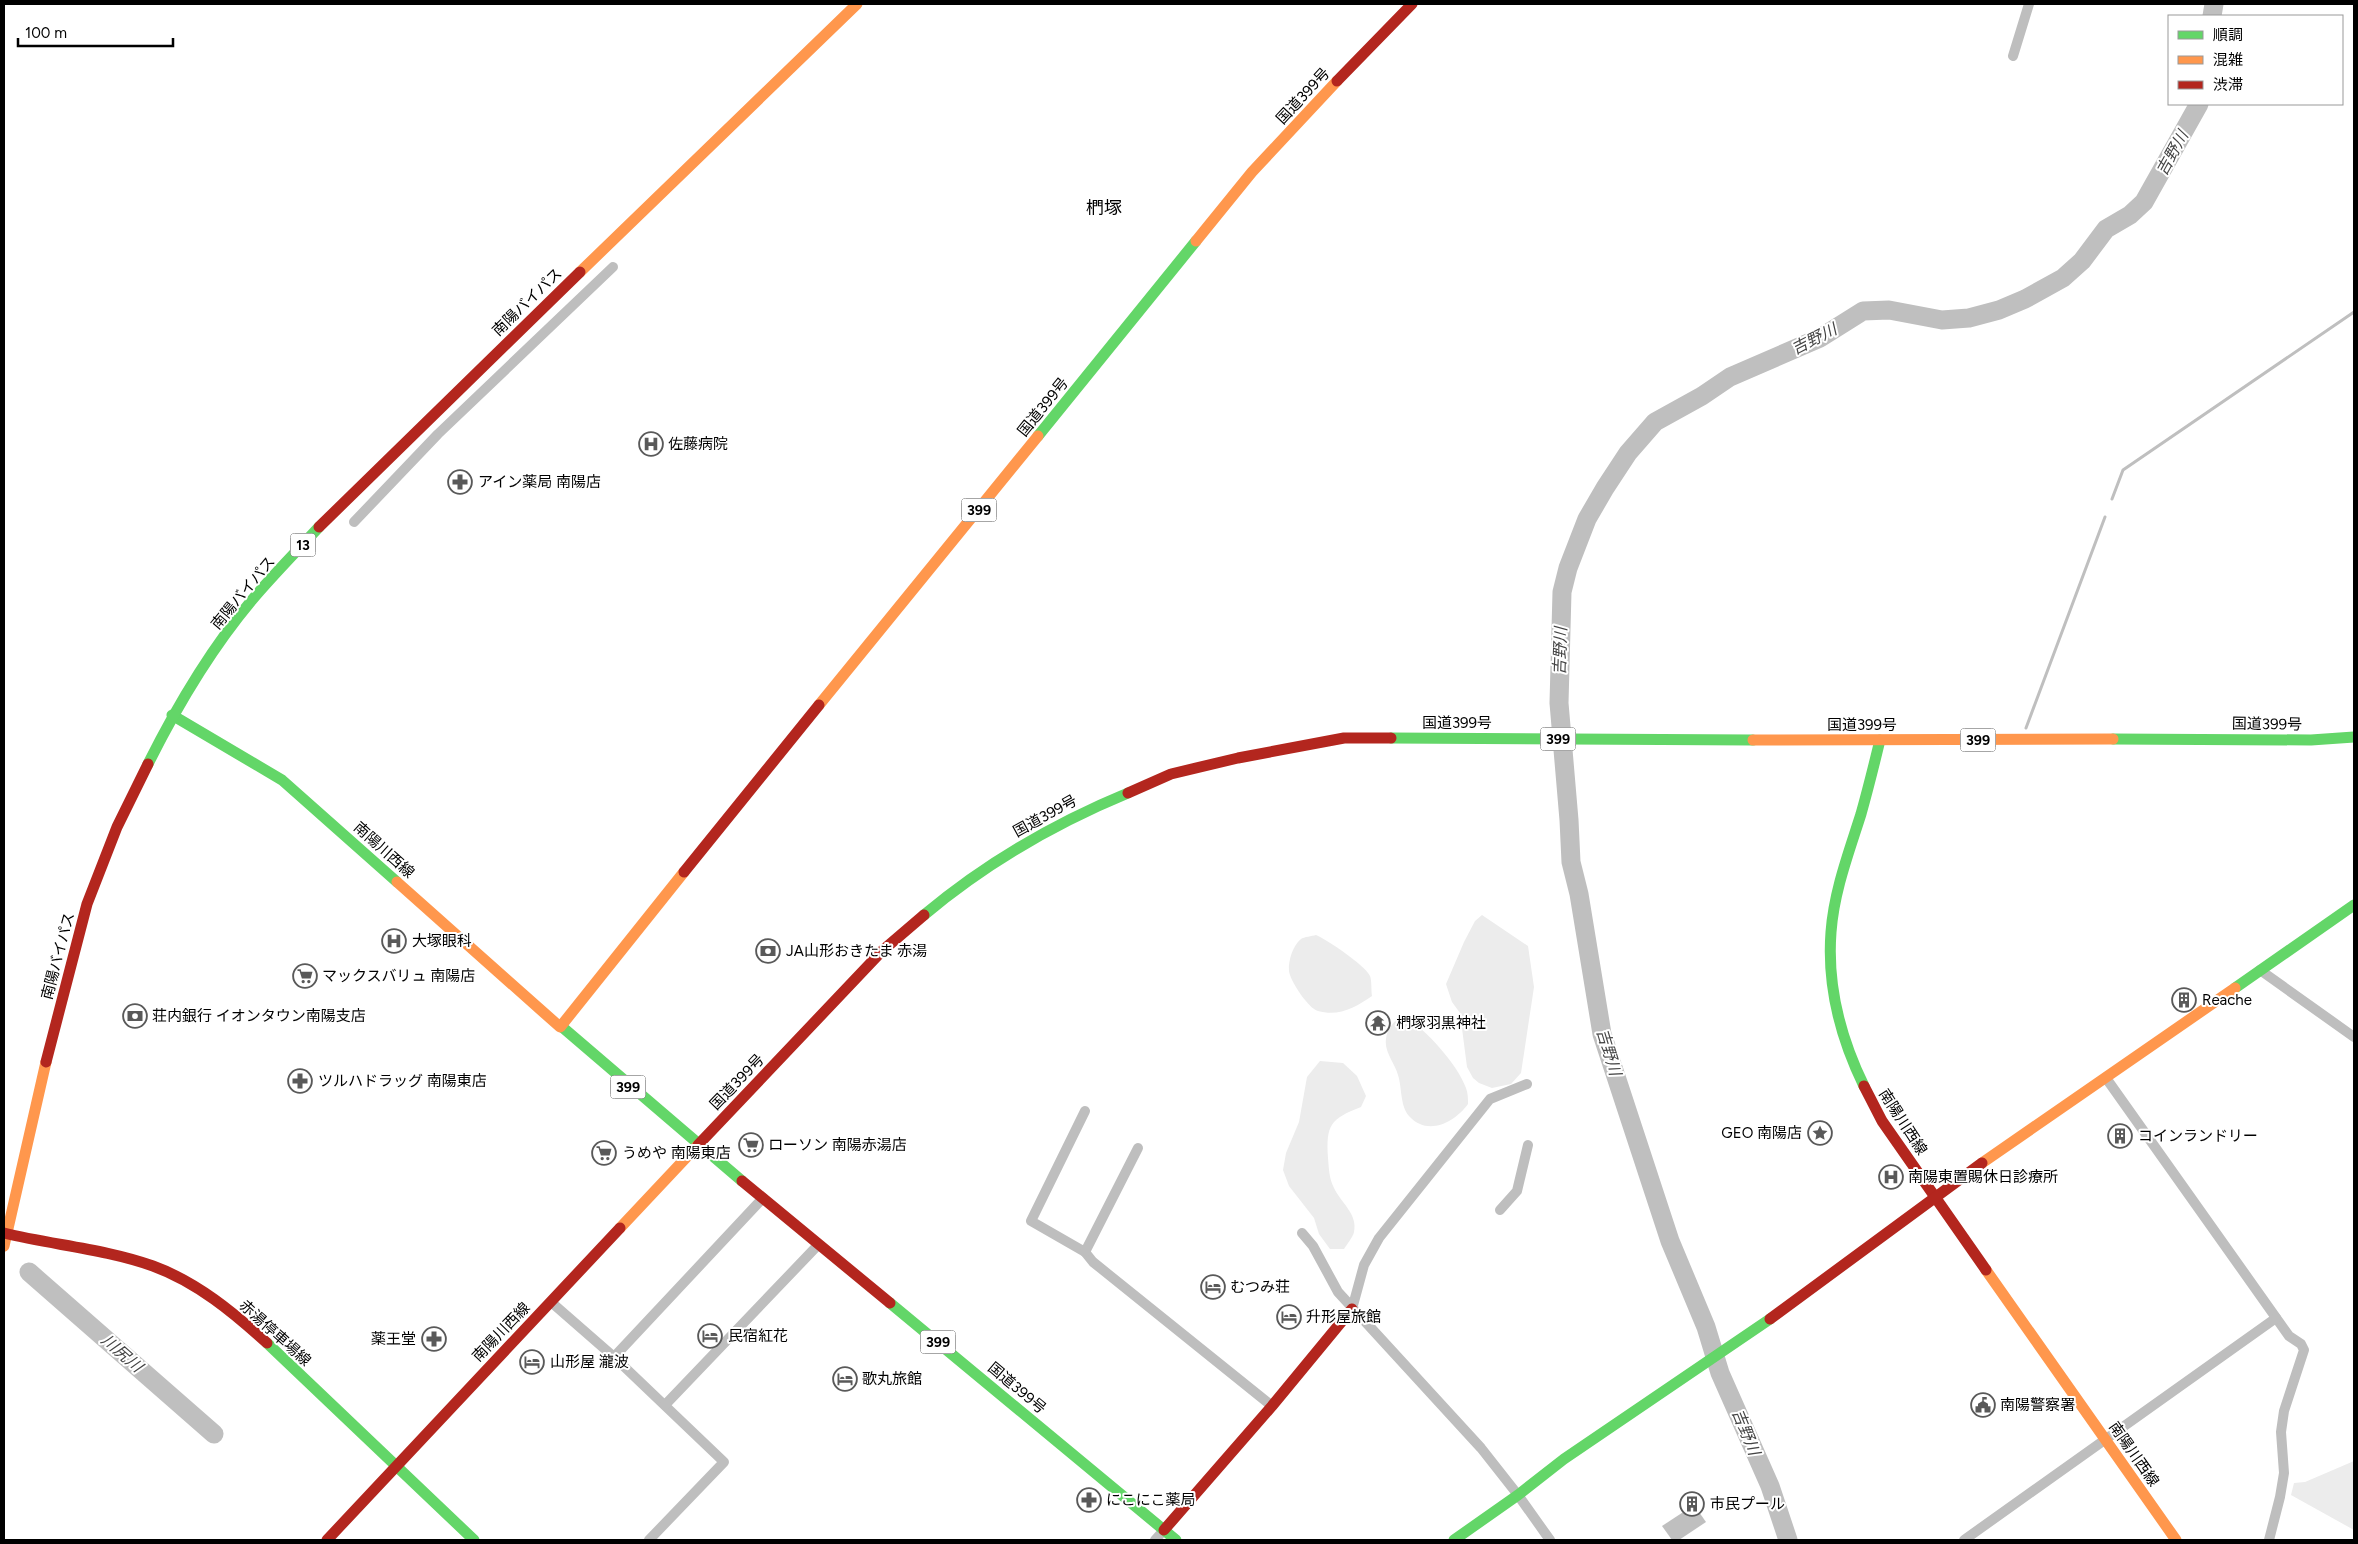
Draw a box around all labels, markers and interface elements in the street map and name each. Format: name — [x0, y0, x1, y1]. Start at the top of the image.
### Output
scale bar — [18, 15, 172, 47]
legend — [2168, 15, 2343, 105]
text: 100 m — [25, 24, 67, 42]
text: 順調 — [2213, 26, 2243, 44]
text: 混雑 — [2213, 51, 2243, 69]
street label: 国道399号 — [1272, 64, 1334, 128]
text: 渋滞 — [2213, 76, 2243, 94]
water label: 吉野川 — [2152, 126, 2193, 179]
district label: 椚塚 — [1086, 197, 1122, 219]
street label: 南陽バイパス — [488, 264, 566, 340]
water label: 吉野川 — [1788, 319, 1841, 358]
street label: 国道399号 — [1014, 374, 1072, 440]
hospital icon: 佐藤病院 — [638, 431, 664, 457]
place label: 佐藤病院 — [668, 435, 728, 453]
pharmacy icon: アイン薬局 南陽店 — [447, 469, 473, 495]
place label: アイン薬局 南陽店 — [478, 473, 601, 491]
road number: 399 — [962, 498, 996, 522]
road number: 13 — [290, 534, 316, 556]
street label: 南陽バイパス — [207, 553, 279, 633]
water label: 吉野川 — [1550, 625, 1570, 675]
street label: 国道399号 — [1422, 714, 1492, 732]
street label: 国道399号 — [2232, 714, 2302, 734]
street label: 国道399号 — [1827, 716, 1897, 734]
road number: 399 — [1540, 728, 1576, 751]
road number: 399 — [1960, 728, 1996, 752]
street label: 国道399号 — [1010, 791, 1080, 841]
street label: 南陽川西線 — [350, 818, 418, 882]
street label: 南陽バイパス — [38, 910, 78, 1002]
hospital icon: 大塚眼科 — [381, 928, 407, 954]
place label: 大塚眼科 — [412, 932, 472, 950]
bank icon: JA山形おきたま 赤湯 — [755, 938, 781, 964]
place label: JA山形おきたま 赤湯 — [786, 942, 927, 960]
supermarket icon: マックスバリュ 南陽店 — [292, 963, 318, 989]
place label: マックスバリュ 南陽店 — [322, 967, 475, 985]
building icon: Reache — [2171, 987, 2197, 1013]
place label: Reache — [2202, 991, 2252, 1009]
bank icon: 荘内銀行 イオンタウン南陽支店 — [122, 1003, 148, 1029]
place label: 荘内銀行 イオンタウン南陽支店 — [152, 1007, 366, 1025]
temple icon: 椚塚羽黒神社 — [1365, 1010, 1391, 1036]
place label: 椚塚羽黒神社 — [1396, 1014, 1486, 1032]
water label: 吉野川 — [1593, 1026, 1626, 1080]
street label: 国道399号 — [706, 1051, 768, 1113]
pharmacy icon: ツルハドラッグ 南陽東店 — [287, 1068, 313, 1094]
place label: ツルハドラッグ 南陽東店 — [318, 1072, 487, 1090]
road number: 399 — [610, 1076, 646, 1098]
street label: 南陽川西線 — [1875, 1086, 1931, 1158]
place icon: GEO 南陽店 — [1807, 1120, 1833, 1146]
building icon: コインランドリー — [2107, 1123, 2133, 1149]
place label: GEO 南陽店 — [1721, 1124, 1802, 1142]
place label: コインランドリー — [2138, 1127, 2258, 1145]
supermarket icon: ローソン 南陽赤湯店 — [738, 1132, 764, 1158]
place label: ローソン 南陽赤湯店 — [768, 1136, 907, 1154]
supermarket icon: うめや 南陽東店 — [591, 1140, 617, 1166]
place label: うめや 南陽東店 — [622, 1144, 731, 1162]
hospital icon: 南陽東置賜休日診療所 — [1878, 1164, 1904, 1190]
place label: 南陽東置賜休日診療所 — [1908, 1168, 2058, 1186]
hotel icon: むつみ荘 — [1200, 1274, 1226, 1300]
place label: むつみ荘 — [1230, 1278, 1290, 1296]
street label: 赤湯停車場線 — [236, 1296, 314, 1370]
street label: 南陽川西線 — [468, 1299, 534, 1365]
hotel icon: 升形屋旅館 — [1276, 1304, 1302, 1330]
place label: 升形屋旅館 — [1306, 1308, 1381, 1326]
hotel icon: 民宿紅花 — [697, 1323, 723, 1349]
pharmacy icon: 薬王堂 — [421, 1326, 447, 1352]
place label: 民宿紅花 — [728, 1327, 788, 1345]
water label: 川尻川 — [98, 1330, 148, 1377]
place label: 薬王堂 — [371, 1330, 416, 1348]
road number: 399 — [920, 1330, 956, 1354]
hotel icon: 山形屋 瀧波 — [519, 1349, 545, 1375]
place label: 山形屋 瀧波 — [550, 1353, 629, 1371]
street label: 国道399号 — [984, 1359, 1050, 1417]
hotel icon: 歌丸旅館 — [832, 1366, 858, 1392]
place label: 歌丸旅館 — [862, 1370, 922, 1388]
public building icon: 南陽警察署 — [1970, 1392, 1996, 1418]
place label: 南陽警察署 — [2000, 1396, 2075, 1414]
water label: 吉野川 — [1728, 1406, 1765, 1460]
street label: 南陽川西線 — [2105, 1418, 2163, 1490]
pharmacy icon: にこにこ薬局 — [1076, 1487, 1102, 1513]
place label: にこにこ薬局 — [1106, 1491, 1195, 1509]
building icon: 市民プール — [1679, 1491, 1705, 1517]
place label: 市民プール — [1710, 1495, 1785, 1513]

